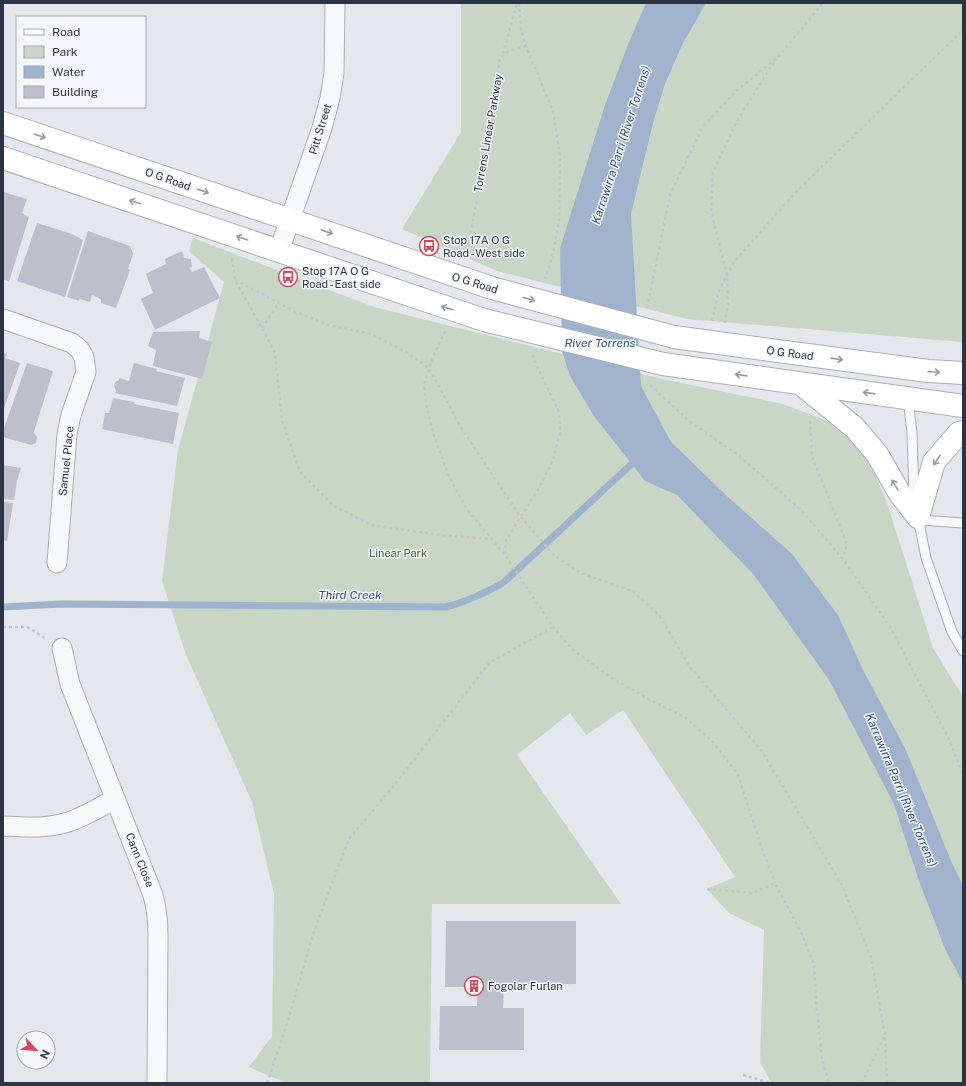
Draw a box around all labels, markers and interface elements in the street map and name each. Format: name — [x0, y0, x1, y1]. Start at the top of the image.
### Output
legend — [16, 16, 146, 108]
text: Road — [52, 25, 80, 39]
text: Park — [52, 45, 78, 59]
water label: Karrawirra Parri (River Torrens) — [589, 64, 653, 226]
text: Water — [52, 65, 86, 79]
street label: Torrens Linear Parkway — [472, 73, 504, 193]
text: Building — [52, 85, 98, 99]
street label: Pitt Street — [307, 102, 333, 156]
one-way arrow — [34, 132, 46, 140]
street label: O G Road — [144, 166, 192, 192]
one-way arrow — [197, 187, 209, 195]
one-way arrow — [129, 198, 142, 205]
one-way arrow — [320, 229, 333, 236]
one-way arrow — [236, 234, 249, 241]
place label: Stop 17A O G Road - West side — [443, 234, 525, 259]
bus stop icon: Stop 17A O G Road - West side — [418, 235, 440, 257]
place label: Stop 17A O G Road - East side — [302, 265, 381, 290]
bus stop icon: Stop 17A O G Road - East side — [277, 266, 299, 288]
street label: O G Road — [451, 270, 499, 296]
one-way arrow — [523, 295, 536, 303]
one-way arrow — [441, 304, 454, 311]
water label: River Torrens — [565, 336, 636, 350]
street label: O G Road — [766, 344, 814, 362]
one-way arrow — [830, 355, 843, 363]
one-way arrow — [927, 368, 940, 375]
one-way arrow — [735, 371, 748, 379]
one-way arrow — [863, 389, 876, 397]
street label: Samuel Place — [56, 426, 76, 496]
one-way arrow — [933, 454, 941, 465]
one-way arrow — [891, 479, 899, 491]
park label: Linear Park — [369, 547, 427, 559]
water label: Third Creek — [319, 588, 382, 602]
water label: Karrawirra Parri (River Torrens) — [862, 711, 940, 869]
street label: Cann Close — [124, 831, 156, 889]
building icon: Fogolar Furlan — [463, 975, 485, 997]
place label: Fogolar Furlan — [488, 980, 563, 992]
north arrow — [16, 1030, 56, 1070]
text: N — [38, 1048, 52, 1061]

